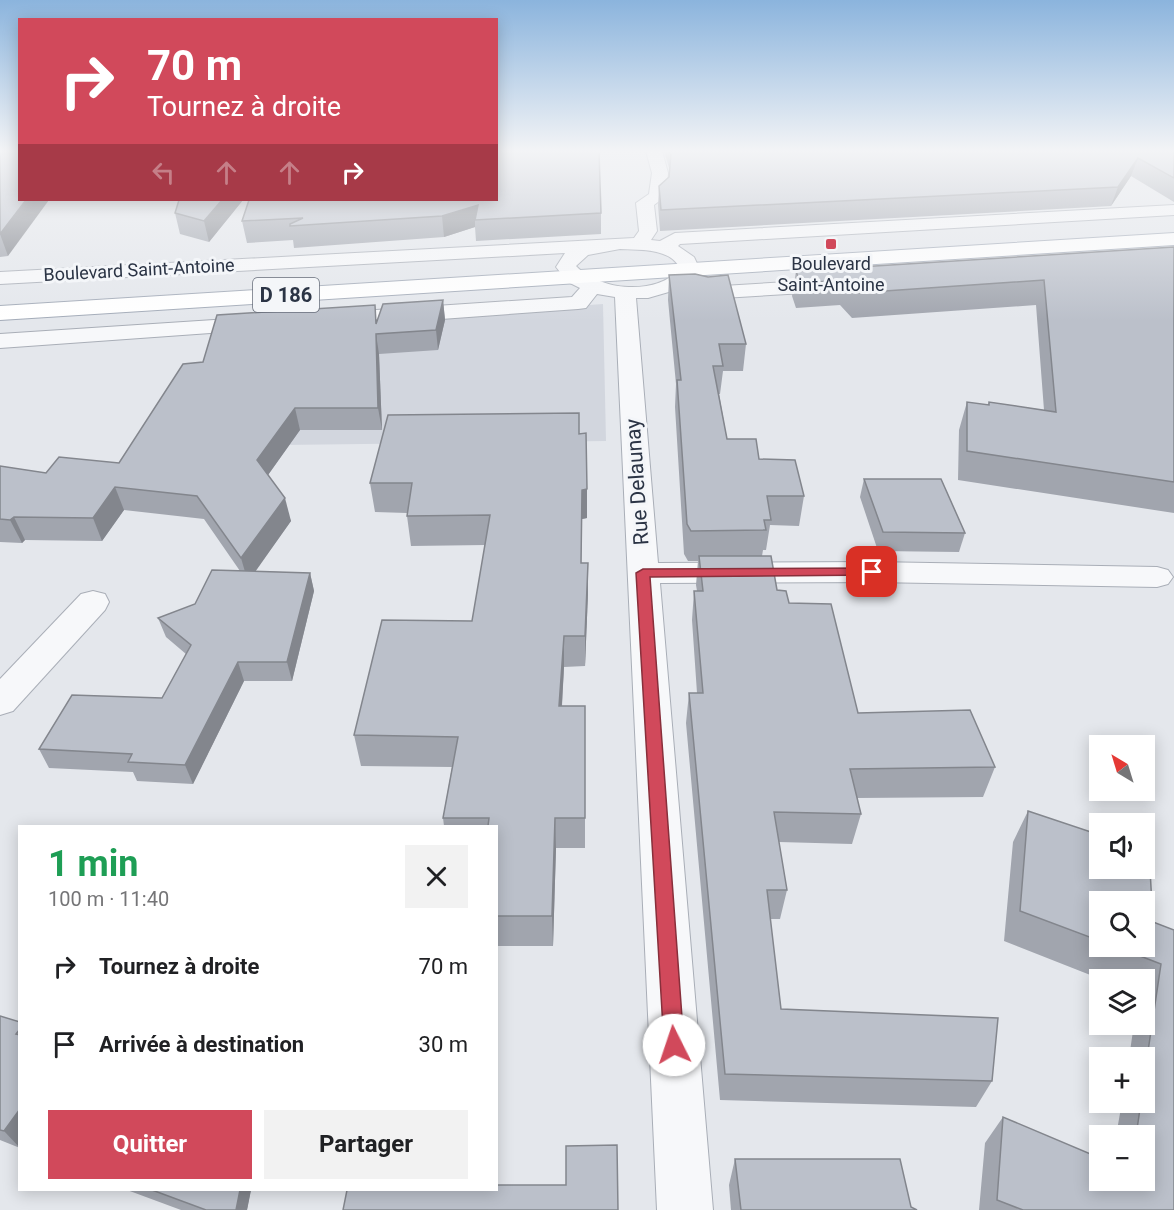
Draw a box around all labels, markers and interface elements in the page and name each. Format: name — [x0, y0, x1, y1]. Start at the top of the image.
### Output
text: 70 m — [147, 41, 242, 90]
icon: right — [48, 42, 126, 120]
text: Tournez à droite — [147, 91, 341, 123]
icon: left — [147, 156, 180, 189]
icon: ahead — [210, 156, 243, 189]
icon: ahead — [273, 156, 306, 189]
icon: right — [336, 156, 369, 189]
marker: Boulevard Saint-Antoine — [824, 237, 838, 251]
place label: Boulevard Saint-Antoine — [777, 253, 885, 295]
street label: Boulevard Saint-Antoine — [43, 254, 235, 285]
road number: D 186 — [253, 278, 319, 312]
street label: Rue Delaunay — [621, 418, 653, 546]
pin — [846, 546, 897, 597]
icon: arrive — [855, 555, 888, 588]
north arrow — [1089, 735, 1155, 801]
map controls — [1089, 735, 1155, 1191]
button: sound — [1089, 813, 1155, 879]
text: 1 min — [48, 843, 139, 885]
button: close — [405, 845, 468, 908]
text: 100 m · 11:40 — [48, 887, 169, 911]
button: search — [1089, 891, 1155, 957]
icon: right — [48, 950, 81, 983]
text: Tournez à droite — [99, 954, 259, 979]
text: 70 m — [419, 954, 468, 979]
button: layers — [1089, 969, 1155, 1035]
position arrow — [642, 1013, 706, 1077]
icon: arrive — [48, 1028, 81, 1061]
text: Arrivée à destination — [99, 1032, 304, 1057]
text: 30 m — [419, 1032, 468, 1057]
button: + — [1089, 1047, 1155, 1113]
button: Quitter — [48, 1110, 252, 1179]
button: Partager — [264, 1110, 468, 1179]
button: − — [1089, 1125, 1155, 1191]

